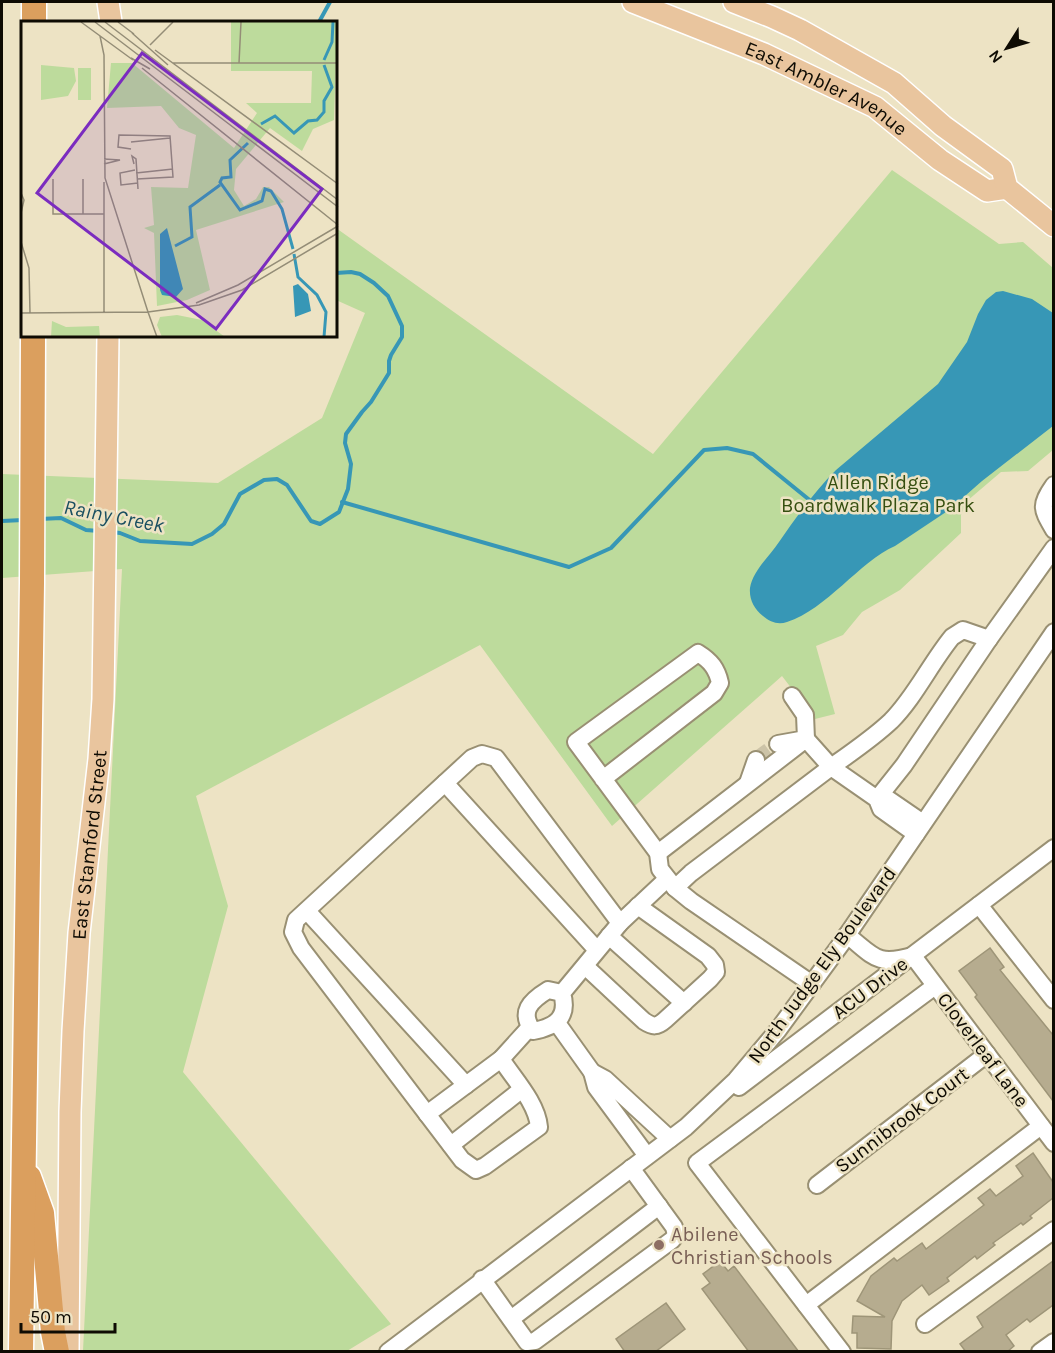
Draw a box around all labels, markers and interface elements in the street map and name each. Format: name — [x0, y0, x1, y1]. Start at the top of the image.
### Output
north arrow — [977, 18, 1037, 78]
inset map — [21, 21, 338, 338]
street label: East Ambler Avenue — [742, 36, 912, 140]
text: N — [984, 46, 1006, 67]
park label: Allen Ridge Boardwalk Plaza Park — [781, 471, 975, 517]
water label: Rainy Creek — [62, 495, 167, 538]
street label: East Stamford Street — [67, 749, 111, 940]
street label: North Judge Ely Boulevard — [743, 862, 901, 1068]
street label: ACU Drive — [828, 952, 912, 1024]
street label: Cloverleaf Lane — [932, 988, 1034, 1112]
street label: Sunnibrook Court — [831, 1062, 974, 1178]
place label: Abilene Christian Schools — [671, 1223, 833, 1269]
marker: Abilene Christian Schools — [652, 1238, 666, 1252]
scale bar — [21, 1296, 116, 1334]
text: 50 m — [30, 1306, 72, 1328]

